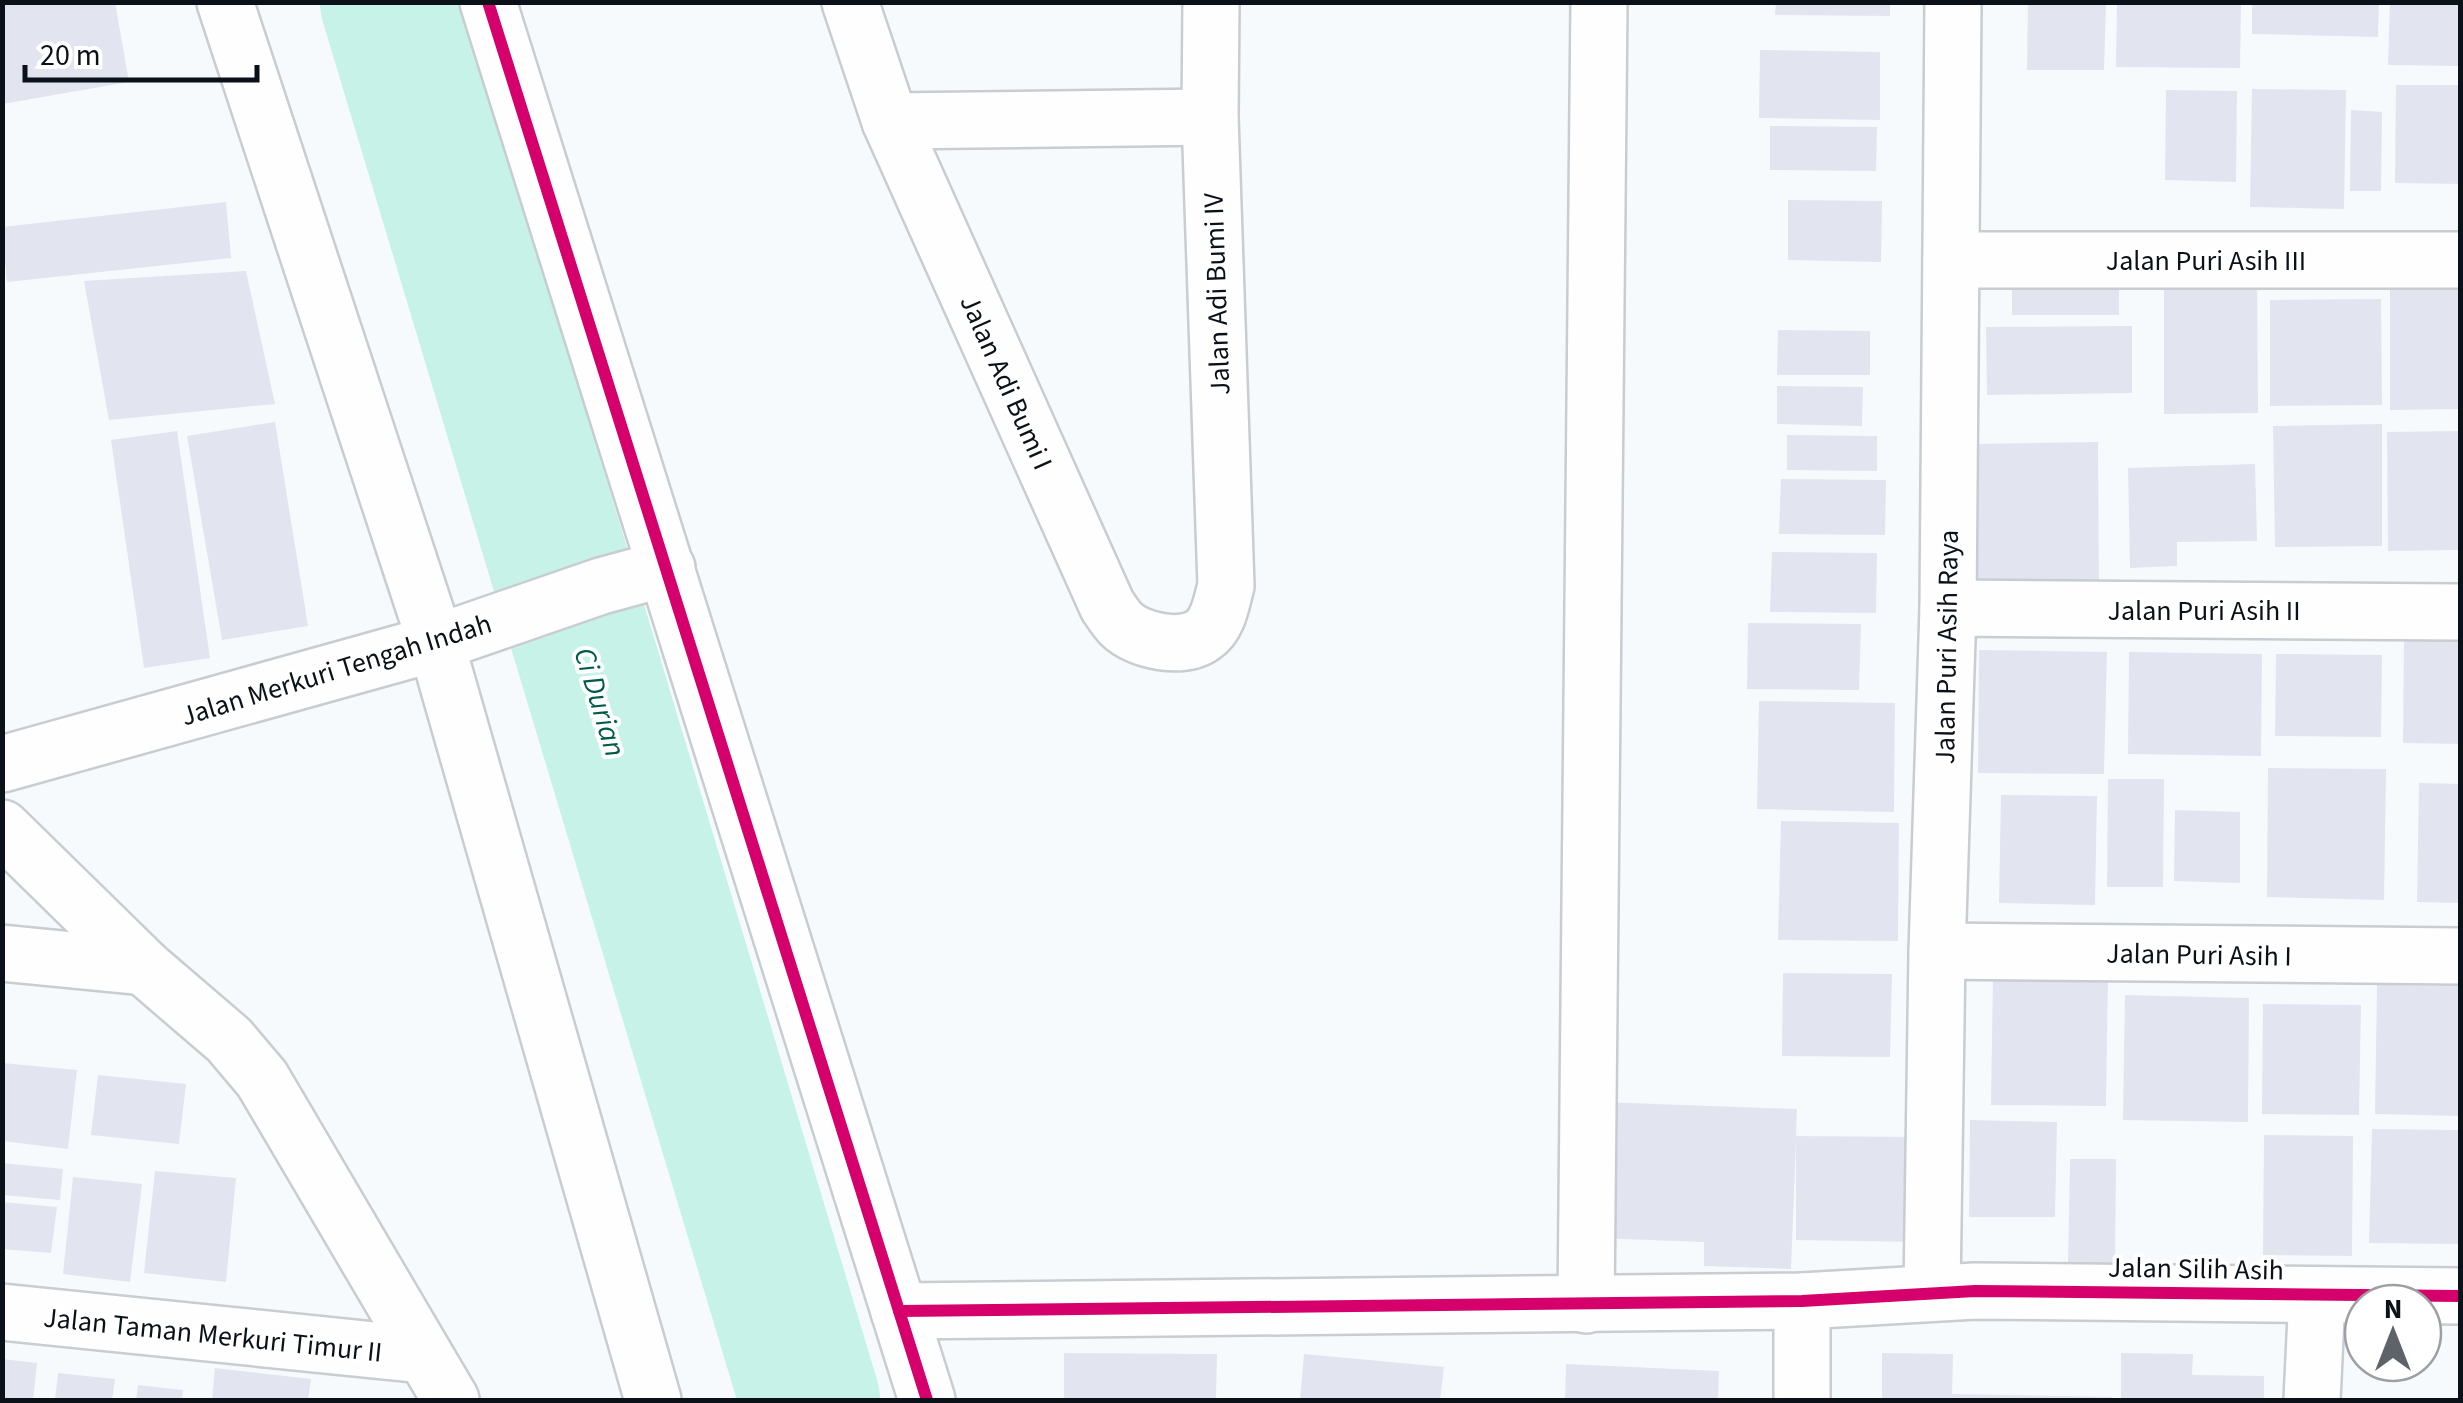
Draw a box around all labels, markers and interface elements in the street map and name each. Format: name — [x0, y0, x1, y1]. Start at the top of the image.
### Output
scale bar — [25, 20, 258, 82]
text: 20 m — [40, 34, 101, 77]
street label: Jalan Adi Bumi IV — [1193, 192, 1241, 396]
street label: Jalan Puri Asih III — [2106, 241, 2306, 281]
street label: Jalan Adi Bumi I — [950, 289, 1063, 476]
street label: Jalan Puri Asih Raya — [1925, 529, 1969, 765]
street label: Jalan Puri Asih II — [2108, 591, 2301, 631]
street label: Jalan Merkuri Tengah Indah — [176, 604, 497, 736]
water label: Ci Durian — [563, 642, 636, 762]
street label: Jalan Puri Asih I — [2106, 933, 2292, 977]
street label: Jalan Silih Asih — [2108, 1247, 2284, 1291]
north arrow — [2343, 1283, 2443, 1383]
text: N — [2384, 1289, 2402, 1329]
street label: Jalan Taman Merkuri Timur II — [42, 1297, 384, 1373]

